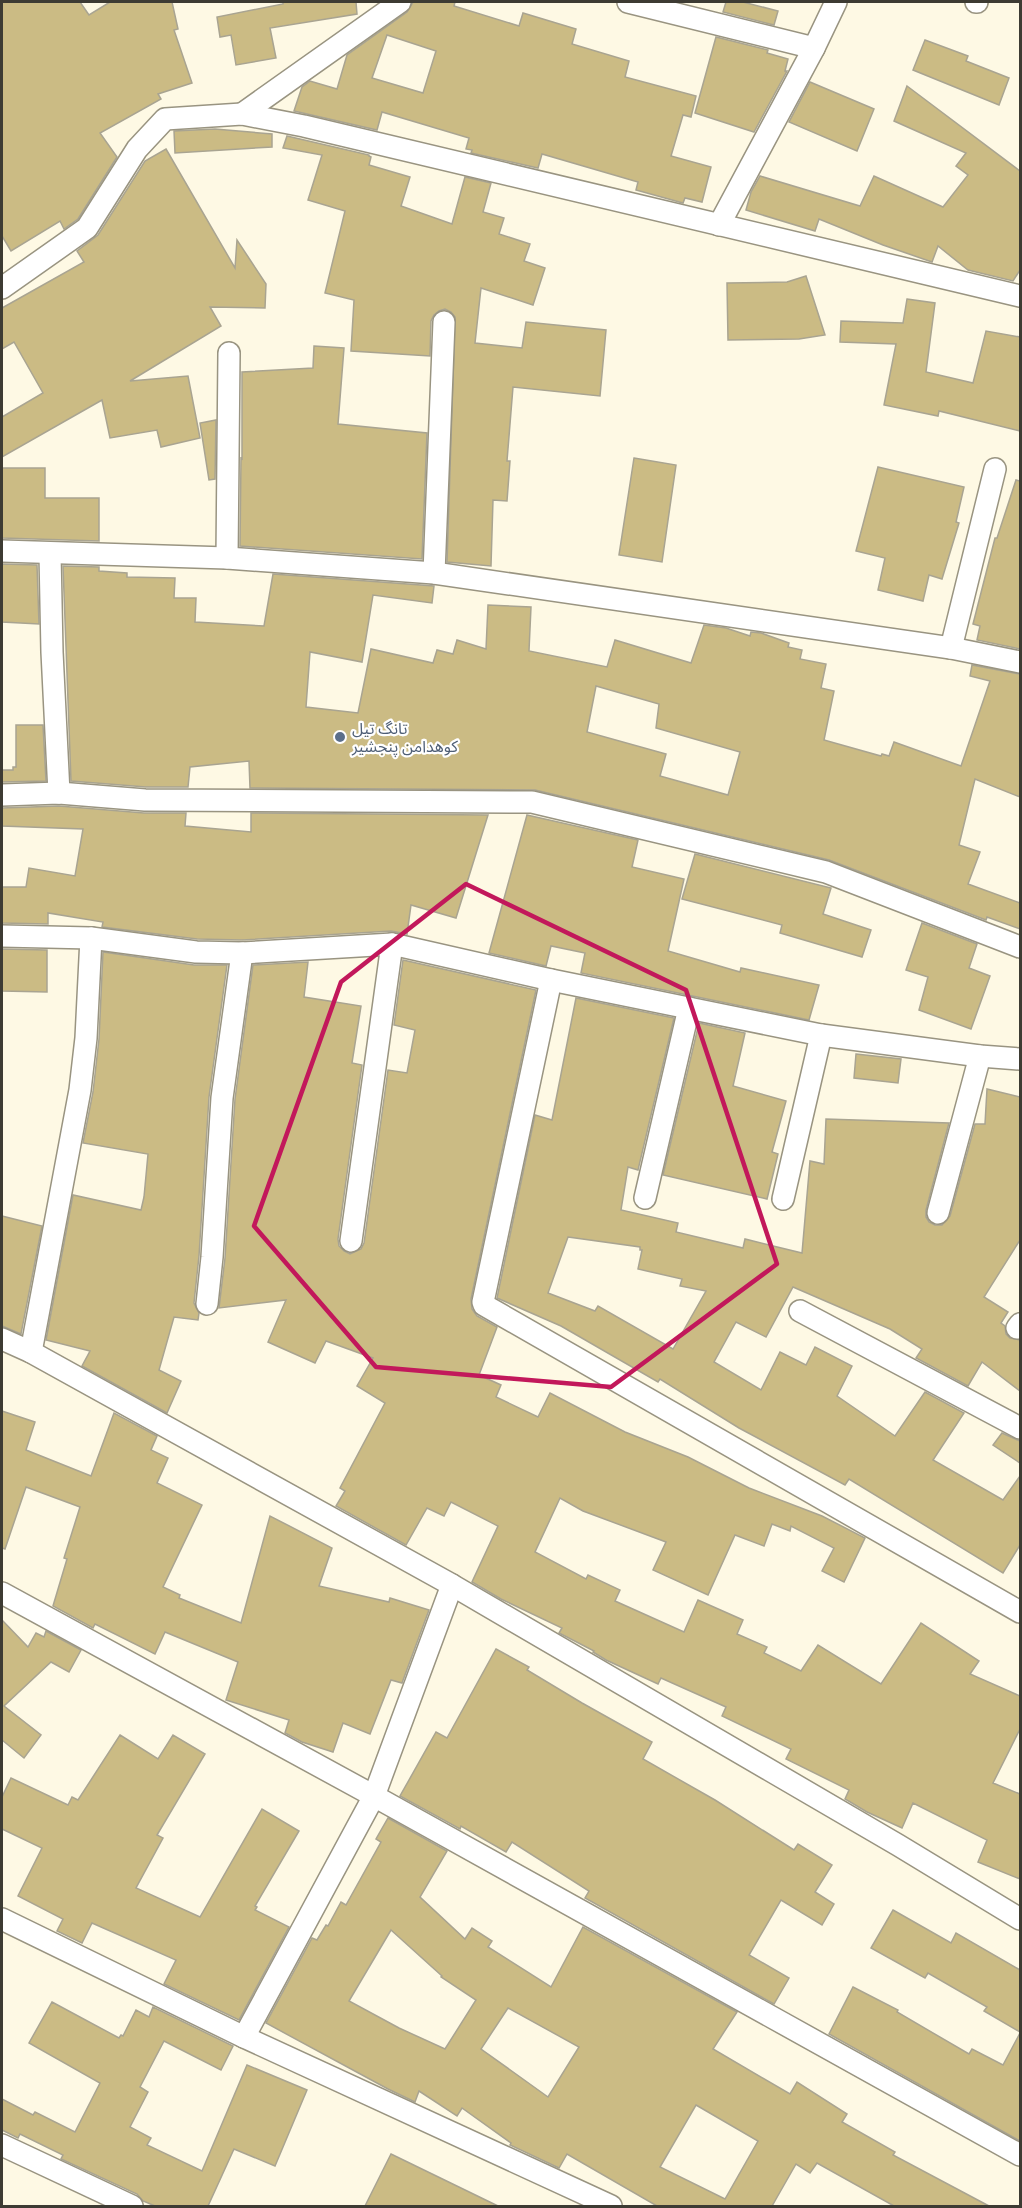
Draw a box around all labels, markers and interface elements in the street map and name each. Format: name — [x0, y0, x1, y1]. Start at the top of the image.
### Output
place label: تانگ تیل کوهدامن پنجشیر — [351, 718, 458, 757]
marker: تانگ تیل کوهدامن پنجشیر — [333, 730, 347, 744]

